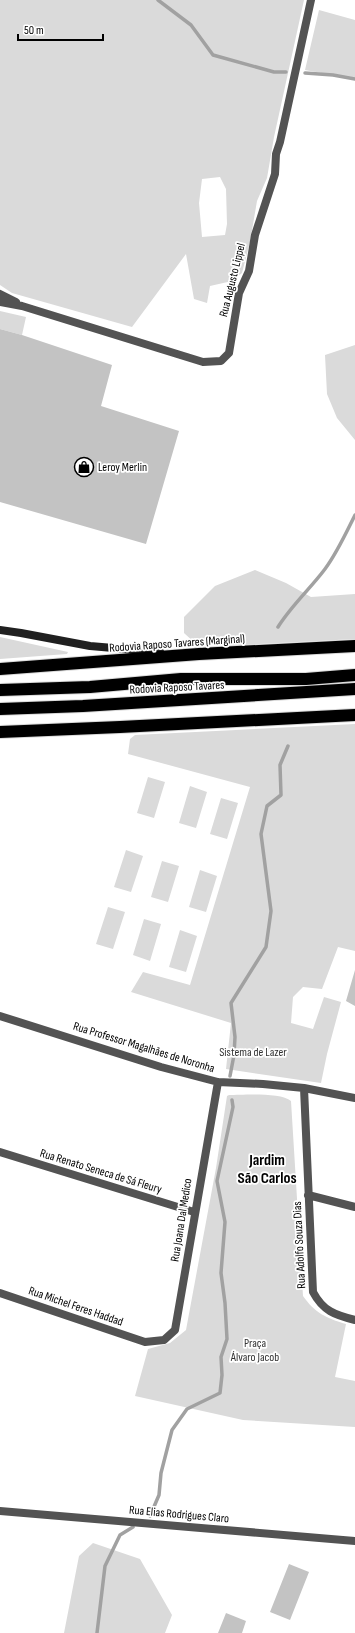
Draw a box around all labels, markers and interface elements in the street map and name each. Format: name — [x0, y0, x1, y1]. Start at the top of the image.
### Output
scale bar — [18, 16, 103, 42]
text: 50 m — [24, 23, 44, 38]
street label: Rua Augusto Lippel — [216, 242, 249, 319]
shop icon: Leroy Merlin — [73, 456, 95, 478]
place label: Leroy Merlin — [98, 460, 147, 475]
street label: Rodovia Raposo Tavares (Marginal) — [109, 631, 245, 656]
street label: Rodovia Raposo Tavares — [129, 678, 225, 697]
street label: Rua Professor Magalhães de Noronha — [71, 1019, 217, 1076]
park label: Sistema de Lazer — [219, 1045, 287, 1060]
street label: Rua Renato Seneca de Sá Fleury — [38, 1146, 164, 1197]
district label: Jardim São Carlos — [237, 1151, 297, 1188]
street label: Rua Joana Dal Medico — [167, 1177, 195, 1263]
street label: Rua Adolfo Souza Dias — [290, 1201, 309, 1289]
street label: Rua Michel Feres Haddad — [26, 1283, 125, 1330]
park label: Praça Álvaro Jacob — [230, 1336, 279, 1365]
street label: Rua Elias Rodrigues Claro — [128, 1503, 230, 1526]

